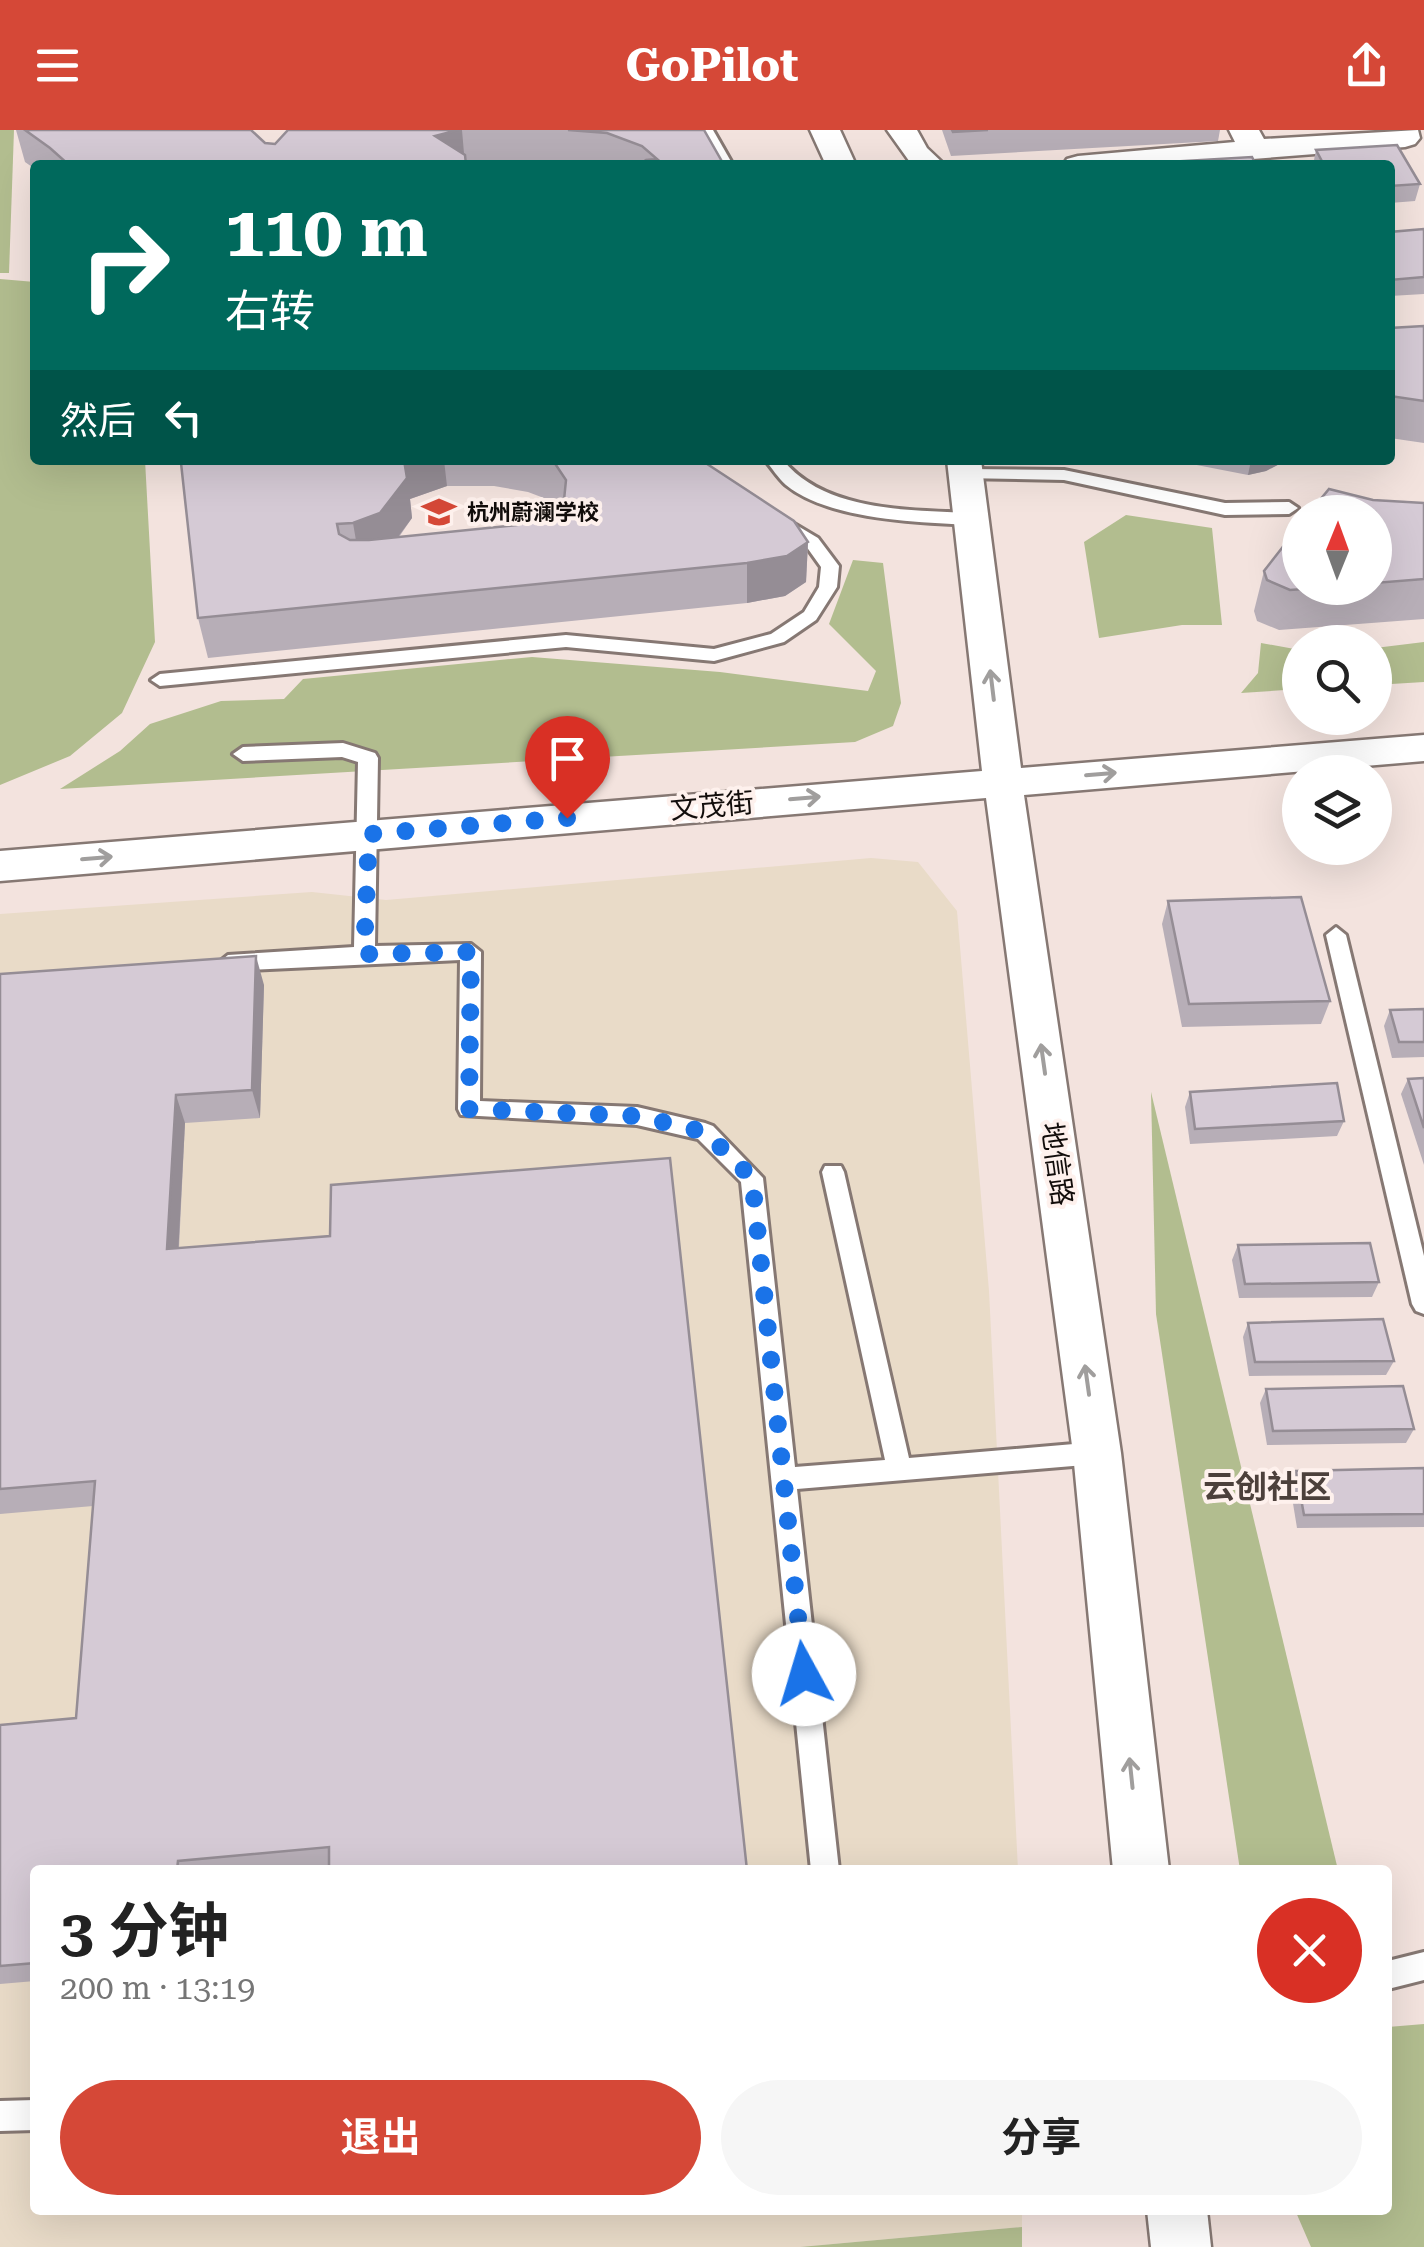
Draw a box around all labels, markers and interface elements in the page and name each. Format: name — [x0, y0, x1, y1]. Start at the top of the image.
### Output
icon: menu — [30, 38, 85, 93]
icon: share — [1339, 38, 1394, 93]
text: GoPilot — [625, 39, 799, 92]
text: 110 m — [225, 191, 428, 273]
icon: right — [60, 200, 190, 330]
text: 右转 — [225, 285, 315, 338]
icon: left — [156, 390, 211, 445]
text: 然后 — [60, 399, 136, 443]
school or university icon: 杭州蔚澜学校 — [420, 493, 458, 531]
north arrow — [1282, 495, 1392, 605]
map controls — [1282, 495, 1392, 865]
place label: 杭州蔚澜学校 — [467, 500, 599, 525]
button: search — [1282, 625, 1392, 735]
one-way arrow — [982, 670, 1000, 702]
pin — [525, 716, 610, 819]
icon: arrive — [540, 731, 595, 786]
button: layers — [1282, 755, 1392, 865]
one-way arrow — [1084, 765, 1116, 784]
street label: 文茂街 — [669, 786, 755, 826]
one-way arrow — [788, 789, 820, 808]
one-way arrow — [81, 849, 113, 868]
one-way arrow — [1033, 1043, 1052, 1075]
street label: 地信路 — [1035, 1120, 1079, 1208]
one-way arrow — [1078, 1365, 1096, 1397]
district label: 云创社区 — [1203, 1468, 1331, 1506]
position arrow — [752, 1622, 856, 1726]
one-way arrow — [1121, 1757, 1140, 1790]
text: 3 分钟 — [60, 1896, 229, 1967]
button: close — [1257, 1898, 1362, 2003]
text: 200 m · 13:19 — [60, 1969, 255, 2007]
button: 退出 — [60, 2080, 701, 2195]
button: 分享 — [721, 2080, 1362, 2195]

